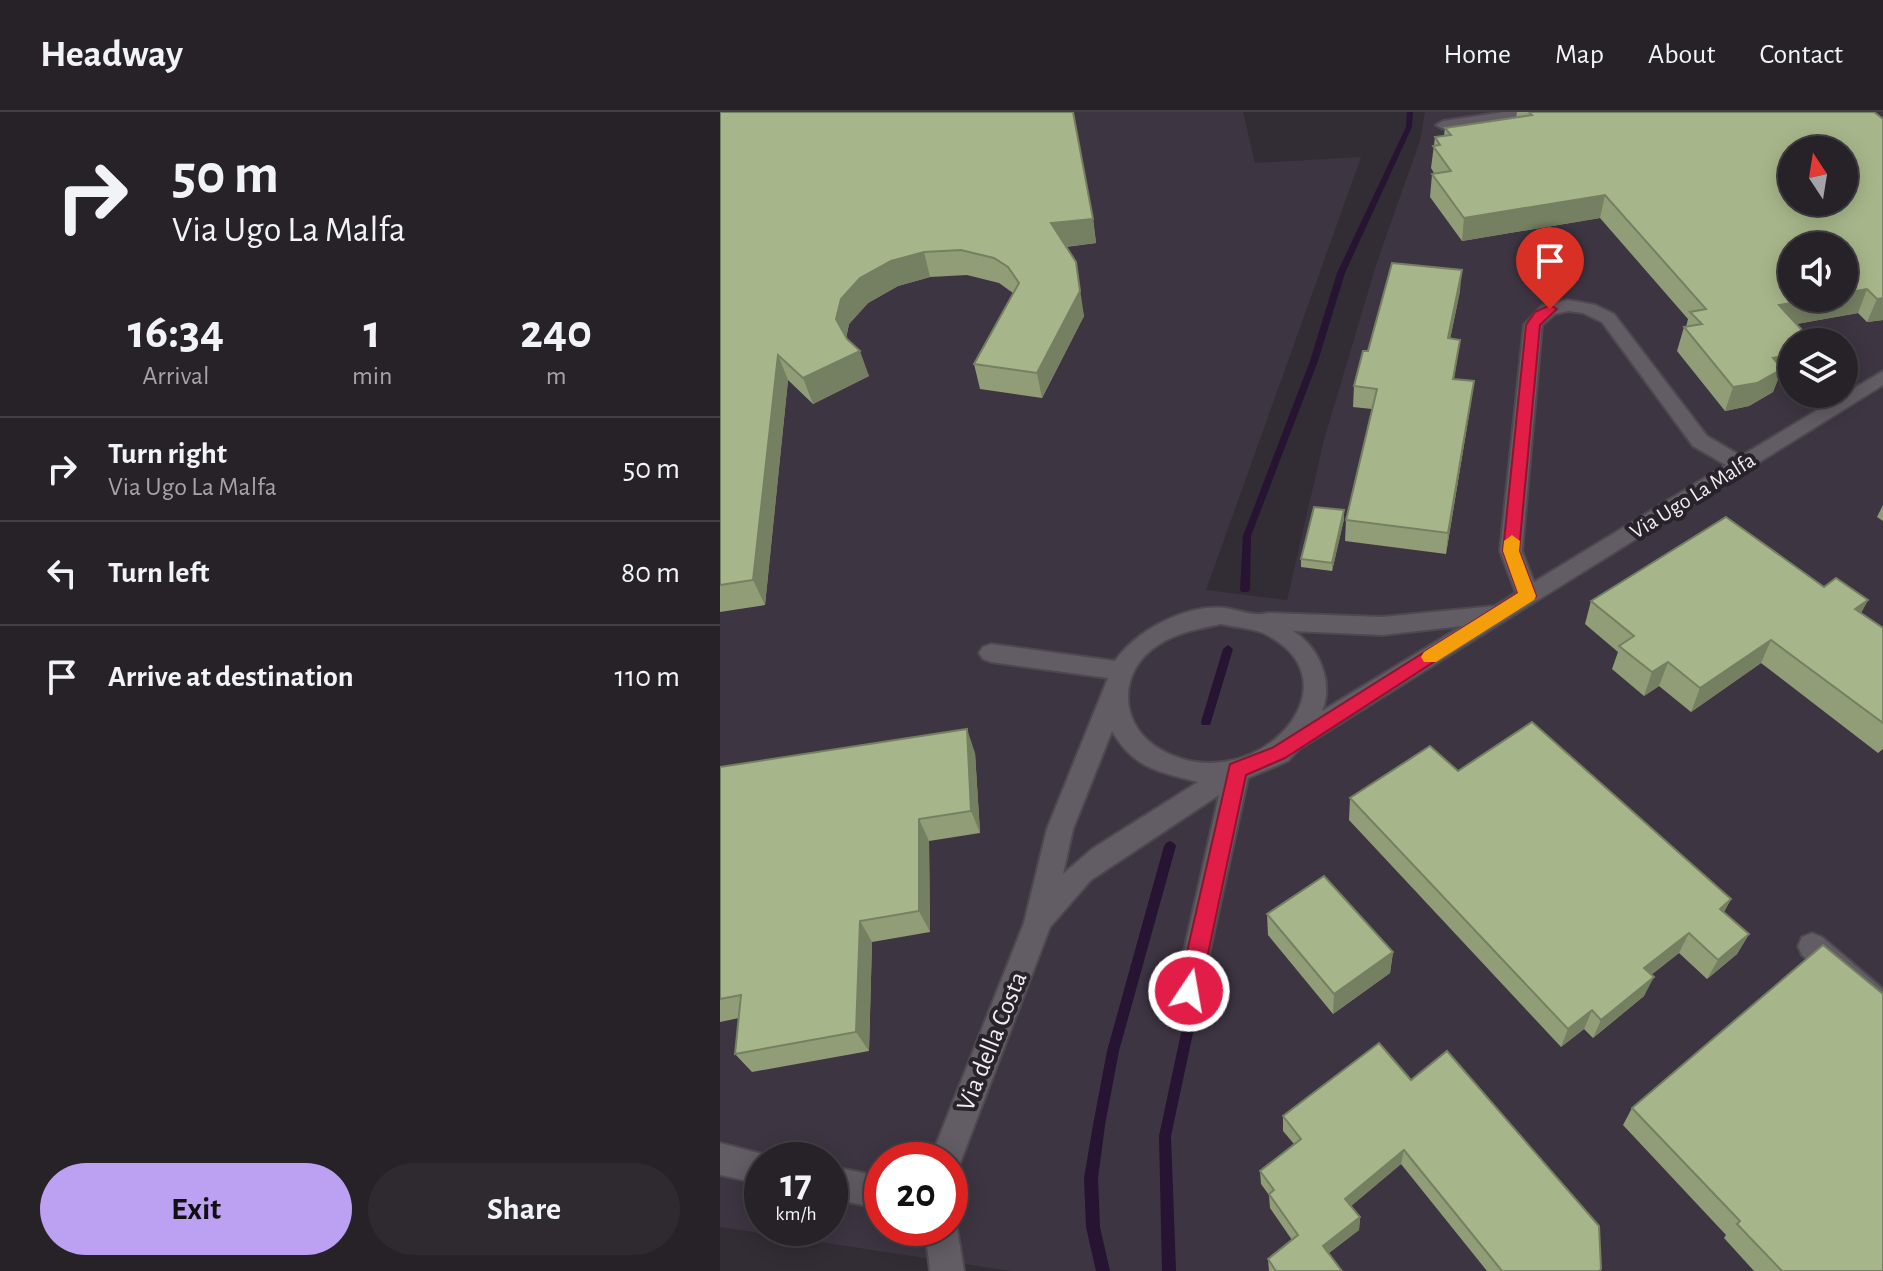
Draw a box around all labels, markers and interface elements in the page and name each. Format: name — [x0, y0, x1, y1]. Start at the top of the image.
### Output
text: Headway — [40, 36, 183, 74]
text: Home — [1444, 41, 1511, 69]
text: Map — [1555, 41, 1604, 69]
text: About — [1648, 41, 1716, 69]
text: Contact — [1760, 41, 1843, 69]
north arrow — [1778, 136, 1858, 216]
map controls — [1778, 136, 1858, 408]
icon: right — [40, 144, 144, 248]
text: 50 m — [172, 147, 279, 203]
text: Via Ugo La Malfa — [172, 212, 406, 248]
pin — [1516, 227, 1584, 309]
button: sound — [1778, 232, 1858, 312]
icon: arrive — [1528, 239, 1572, 283]
text: 16:34 — [128, 309, 224, 357]
text: 1 — [364, 309, 381, 357]
text: 240 — [520, 309, 592, 357]
button: layers — [1778, 328, 1858, 408]
text: Arrival — [143, 363, 209, 389]
text: min — [352, 363, 393, 389]
text: m — [546, 363, 567, 389]
text: Turn right — [108, 439, 227, 469]
icon: right — [40, 447, 84, 491]
street label: Via Ugo La Malfa — [1626, 449, 1759, 543]
text: 50 m — [623, 454, 680, 484]
text: Via Ugo La Malfa — [108, 474, 277, 500]
icon: left — [40, 551, 84, 595]
text: Turn left — [108, 558, 209, 588]
text: 80 m — [621, 558, 680, 588]
icon: arrive — [40, 655, 84, 699]
text: Arrive at destination — [108, 662, 354, 692]
text: 110 m — [615, 662, 680, 692]
position arrow — [1147, 949, 1231, 1033]
street label: Via della Costa — [952, 968, 1032, 1115]
speed limit sign: 20 — [864, 1142, 968, 1246]
button: Exit — [40, 1163, 352, 1255]
button: Share — [368, 1163, 680, 1255]
text: 17 — [780, 1164, 812, 1204]
text: km/h — [775, 1204, 817, 1224]

